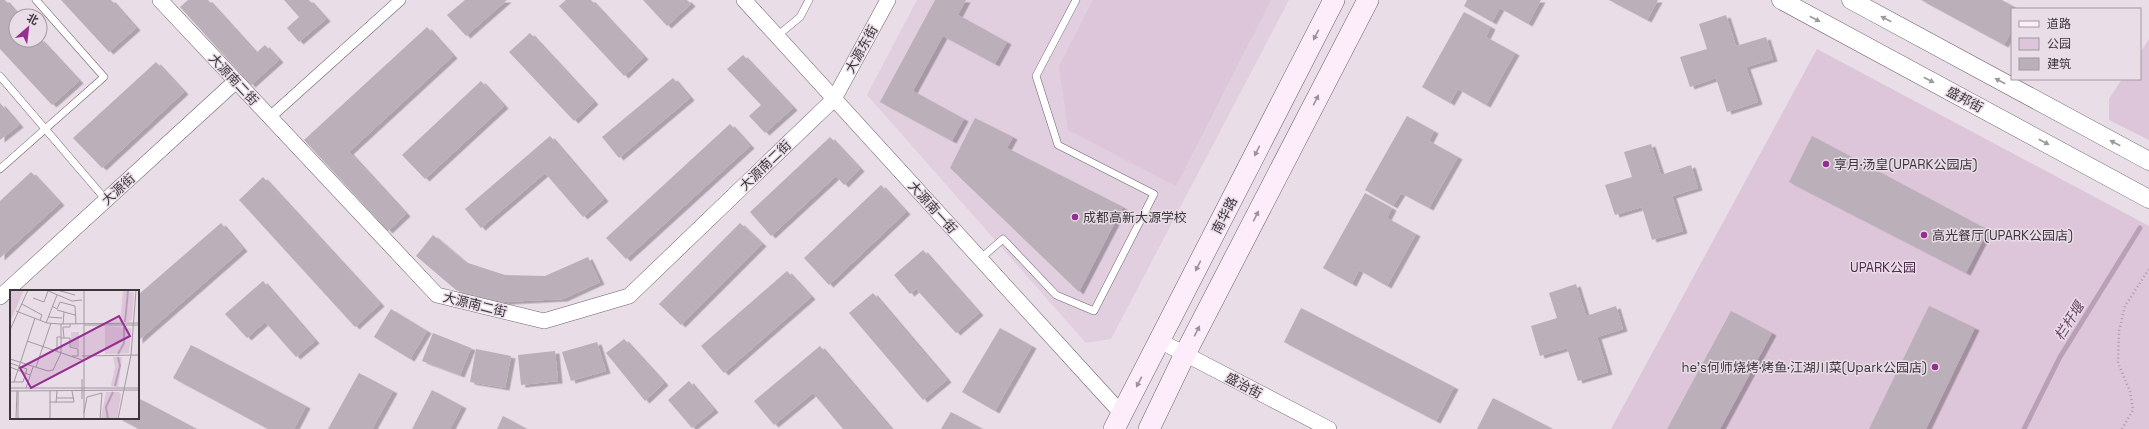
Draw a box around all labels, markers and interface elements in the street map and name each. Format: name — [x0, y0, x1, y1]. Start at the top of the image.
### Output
north arrow — [8, 8, 48, 48]
legend — [2011, 8, 2141, 80]
text: 北 — [25, 10, 41, 28]
one-way arrow — [1809, 15, 1821, 22]
one-way arrow — [1880, 16, 1892, 22]
text: 道路 — [2047, 16, 2071, 32]
street label: 大源东街 — [841, 22, 881, 76]
one-way arrow — [1313, 29, 1319, 41]
text: 公园 — [2047, 36, 2071, 52]
street label: 大源南二街 — [205, 50, 262, 109]
text: 建筑 — [2047, 56, 2071, 72]
one-way arrow — [1923, 77, 1935, 84]
one-way arrow — [1994, 77, 2006, 84]
street label: 盛邦街 — [1944, 83, 1986, 116]
one-way arrow — [1313, 94, 1319, 106]
street label: 大源南二街 — [736, 137, 795, 194]
one-way arrow — [2038, 139, 2050, 145]
one-way arrow — [2109, 139, 2121, 146]
one-way arrow — [1254, 145, 1260, 156]
place label: 享月·汤皇(UPARK公园店) — [1834, 156, 1977, 173]
marker: 享月·汤皇(UPARK公园店) — [1821, 159, 1831, 169]
street label: 大源街 — [98, 170, 139, 209]
street label: 大源南一街 — [905, 177, 961, 237]
street label: 南华路 — [1208, 194, 1241, 236]
place label: 成都高新大源学校 — [1083, 209, 1187, 226]
one-way arrow — [1253, 210, 1260, 221]
marker: 成都高新大源学校 — [1070, 212, 1080, 222]
place label: 高光餐厅(UPARK公园店) — [1932, 227, 2073, 244]
marker: 高光餐厅(UPARK公园店) — [1919, 230, 1929, 240]
park label: UPARK公园 — [1850, 259, 1916, 276]
one-way arrow — [1195, 261, 1201, 272]
street label: 大源南二街 — [441, 288, 508, 321]
inset map — [10, 290, 139, 419]
water label: 栏杆堰 — [2050, 297, 2089, 344]
one-way arrow — [1193, 325, 1200, 337]
place label: he’s何师烧烤·烤鱼·江湖川菜(Upark公园店) — [1682, 359, 1927, 376]
marker: he’s何师烧烤·烤鱼·江湖川菜(Upark公园店) — [1930, 362, 1940, 372]
street label: 盛治街 — [1223, 369, 1265, 402]
one-way arrow — [1136, 376, 1142, 388]

